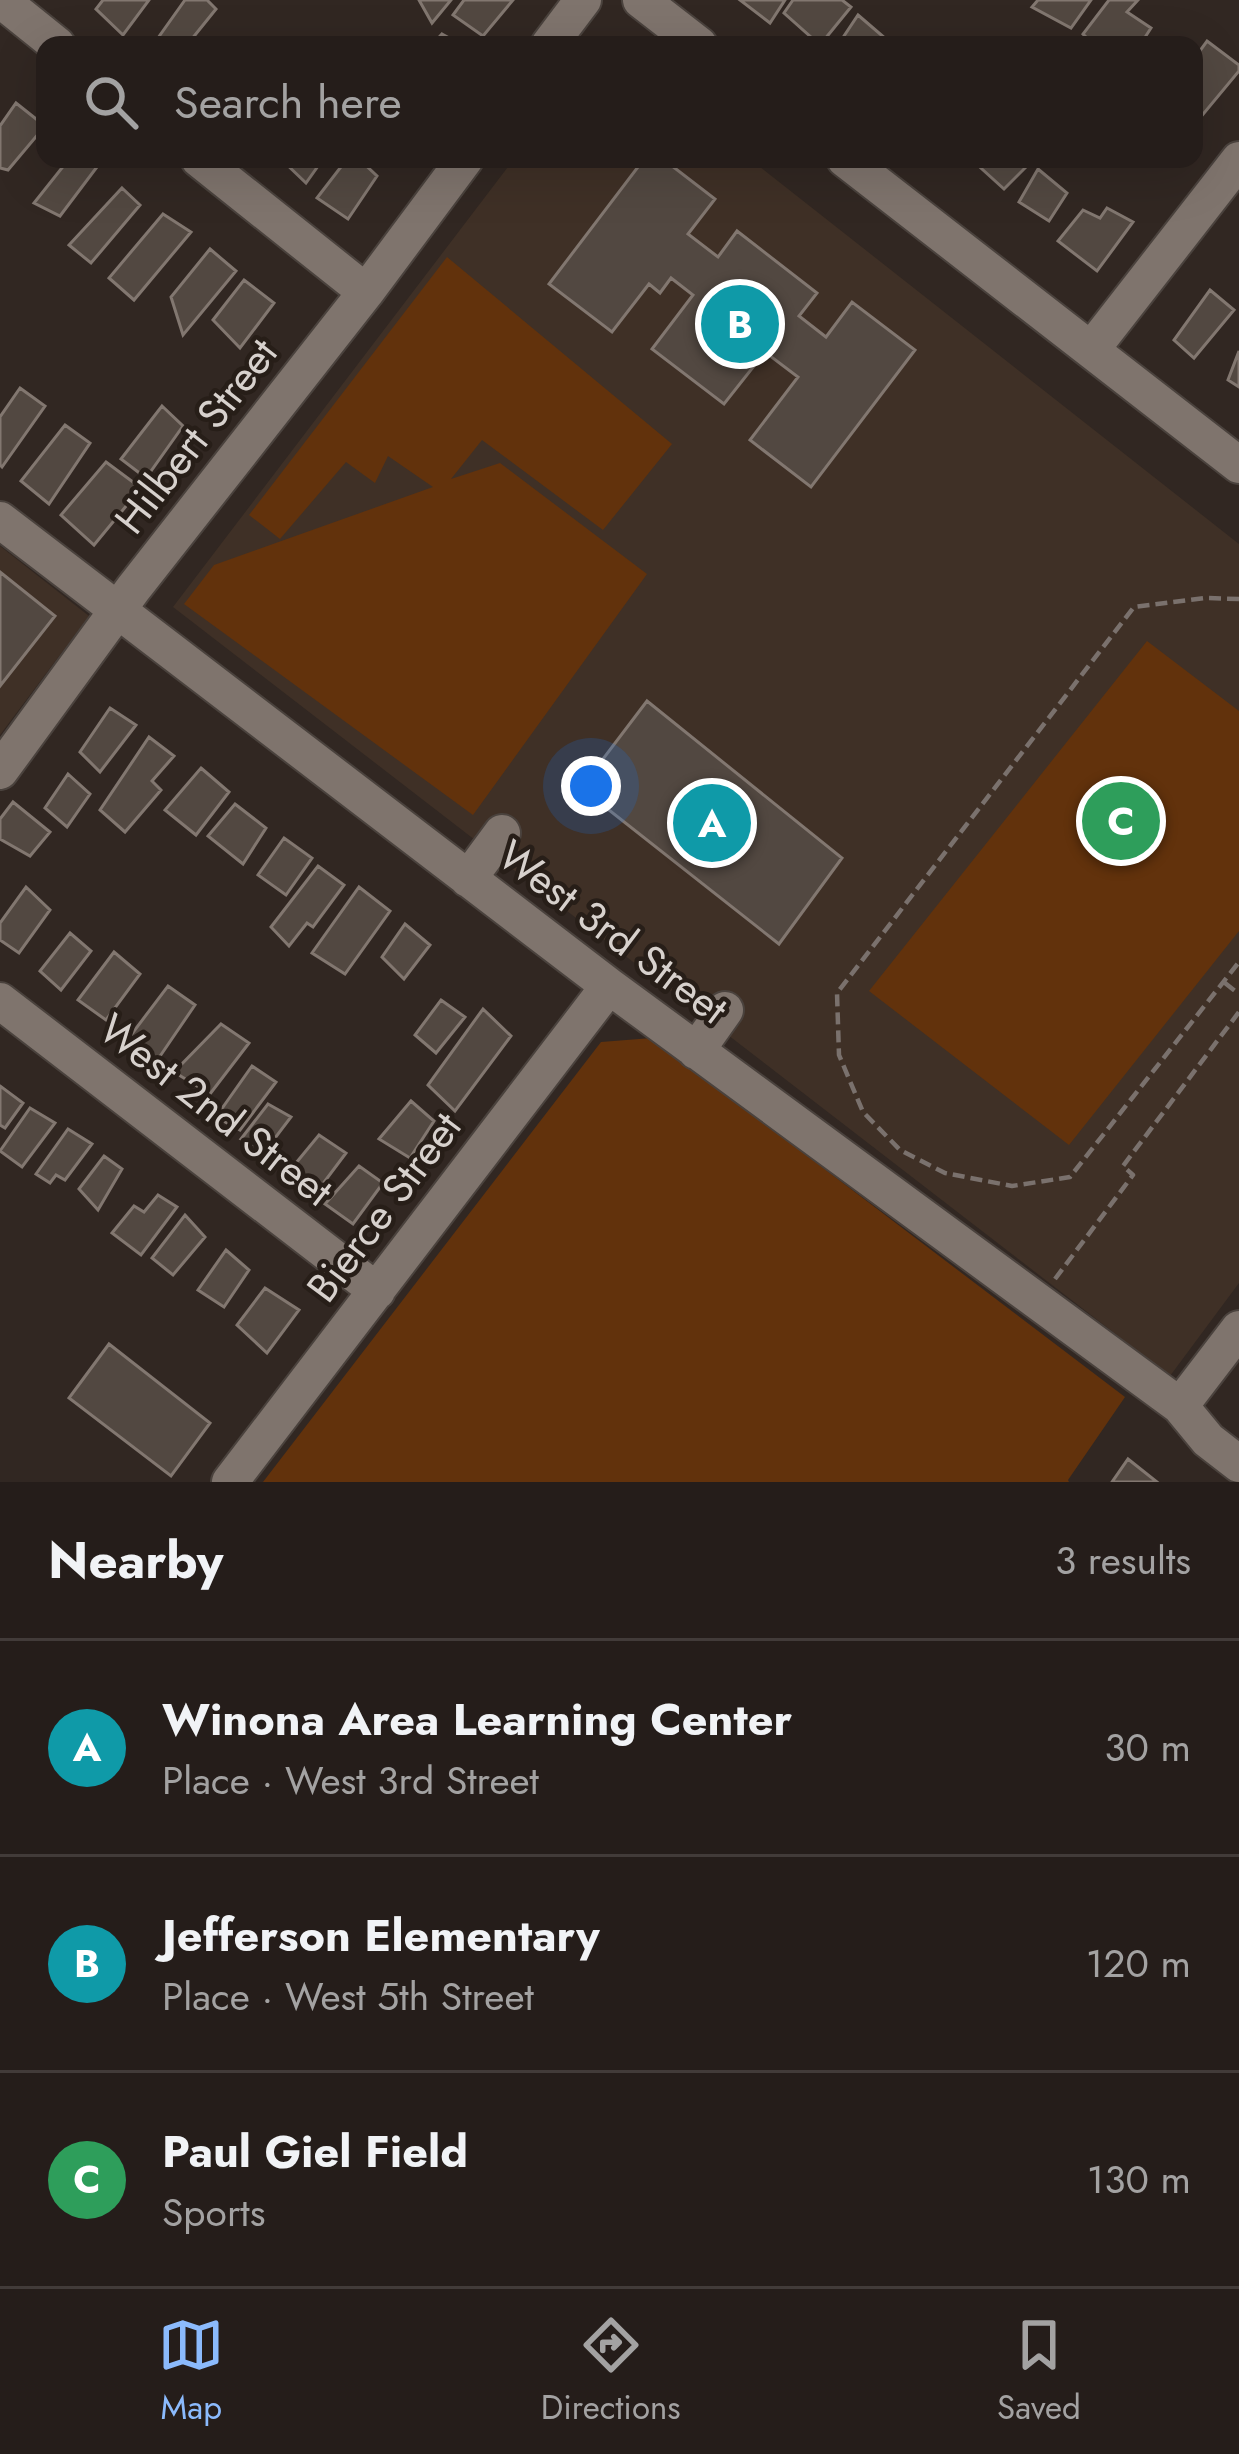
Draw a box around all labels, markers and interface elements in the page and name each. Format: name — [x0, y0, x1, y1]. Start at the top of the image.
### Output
search box — [36, 36, 1203, 168]
icon: search — [78, 69, 144, 135]
text: Search here — [174, 70, 402, 135]
pin: B — [701, 279, 779, 369]
street label: Hilbert Street — [100, 325, 292, 547]
your location — [561, 756, 621, 816]
pin: C — [1082, 776, 1160, 866]
pin: A — [673, 778, 751, 868]
street label: West 3rd Street — [485, 825, 741, 1039]
street label: West 2nd Street — [86, 999, 346, 1221]
street label: Bierce Street — [292, 1099, 476, 1315]
text: Nearby — [48, 1523, 223, 1597]
text: 3 results — [1055, 1532, 1191, 1589]
text: Winona Area Learning Center — [162, 1687, 792, 1752]
text: A — [73, 1719, 101, 1776]
text: 30 m — [1104, 1719, 1191, 1776]
text: Place · West 3rd Street — [162, 1752, 539, 1809]
text: Jefferson Elementary — [162, 1903, 600, 1968]
text: B — [74, 1935, 100, 1992]
text: 120 m — [1086, 1935, 1191, 1992]
text: Place · West 5th Street — [162, 1968, 534, 2025]
text: Paul Giel Field — [162, 2119, 468, 2184]
text: C — [73, 2151, 101, 2208]
text: 130 m — [1087, 2151, 1191, 2208]
text: Sports — [162, 2184, 265, 2241]
tab: Map — [158, 2312, 224, 2431]
tab: Directions — [541, 2312, 681, 2431]
tab: Saved — [997, 2312, 1081, 2431]

